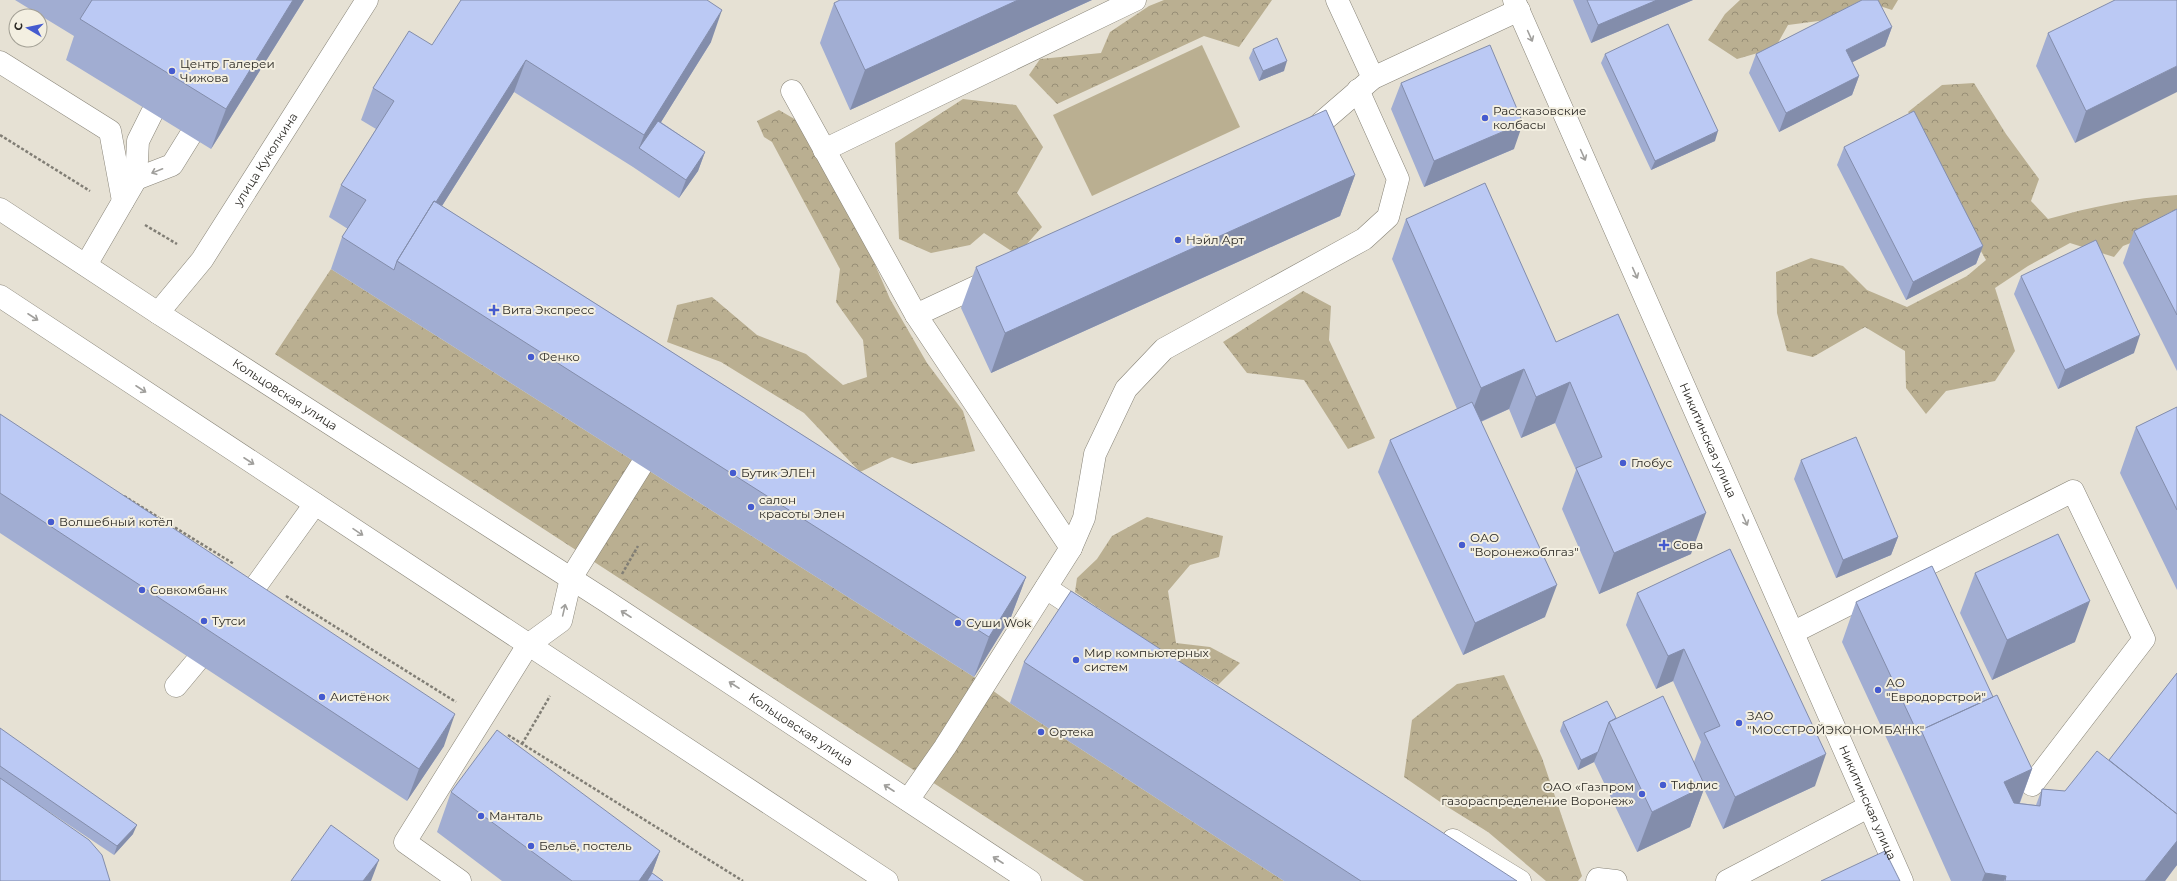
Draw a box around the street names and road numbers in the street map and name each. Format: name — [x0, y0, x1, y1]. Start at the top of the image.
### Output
street label: улица Куколкина — [230, 110, 301, 210]
street label: Кольцовская улица — [230, 355, 340, 433]
street label: Никитинская улица — [1676, 380, 1740, 500]
street label: Кольцовская улица — [746, 689, 856, 769]
street label: Никитинская улица — [1836, 743, 1900, 862]

